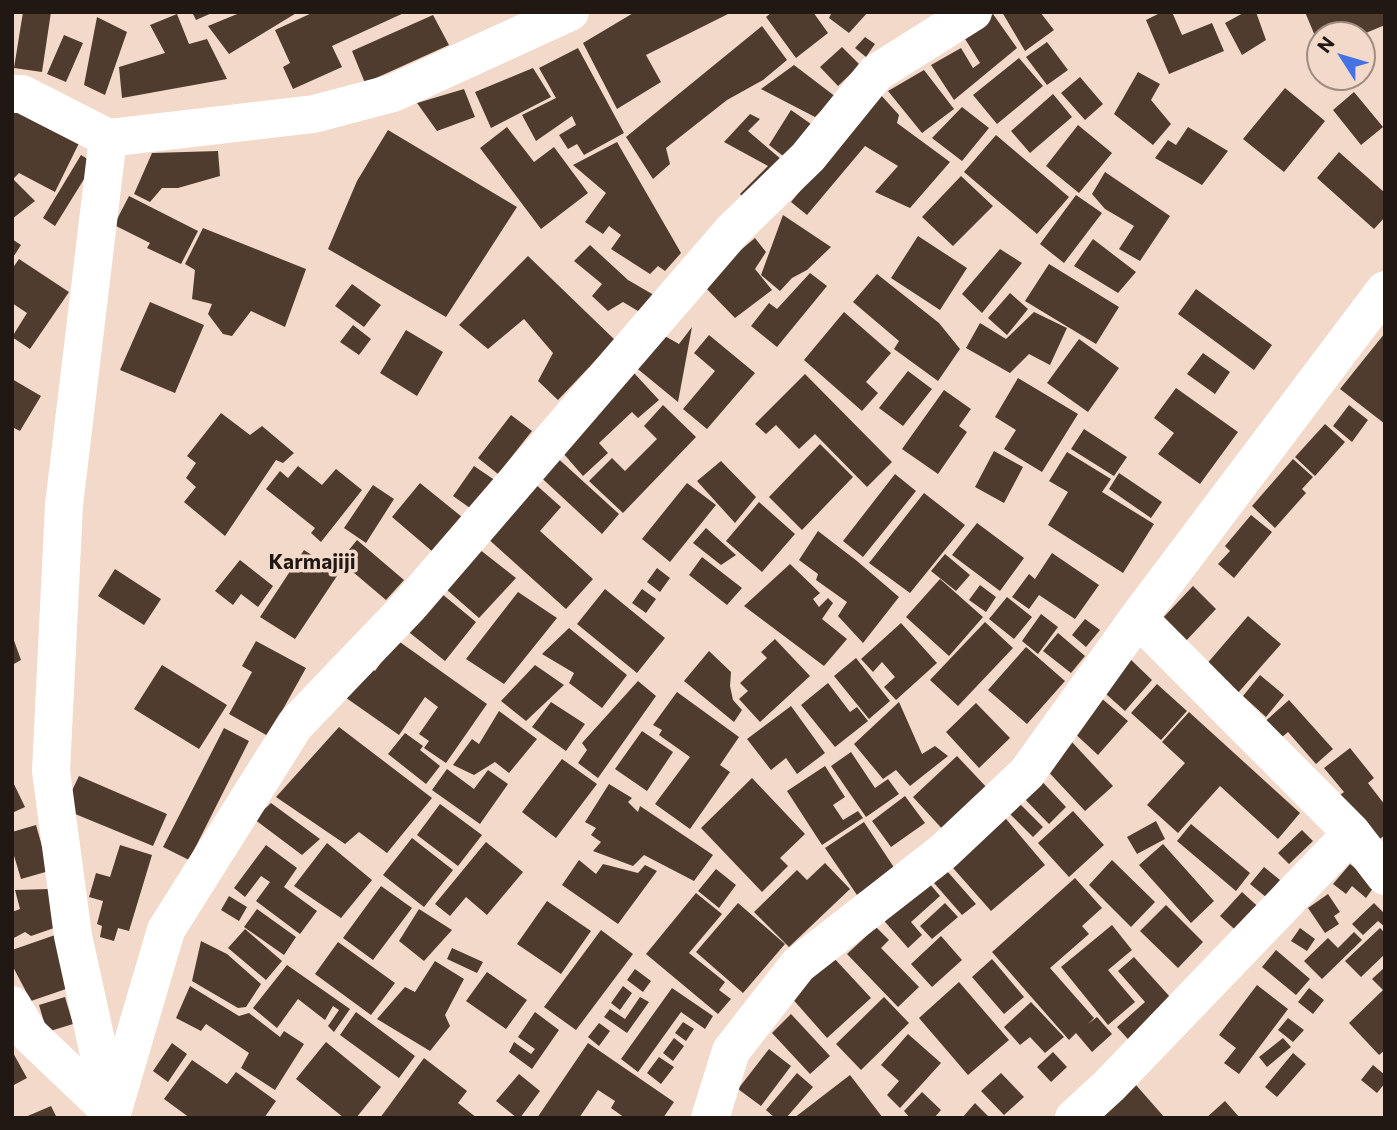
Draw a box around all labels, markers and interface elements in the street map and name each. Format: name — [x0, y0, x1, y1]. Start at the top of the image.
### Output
north arrow — [1306, 21, 1376, 91]
text: N — [1312, 32, 1339, 57]
district label: Karmajiji — [268, 549, 356, 575]

